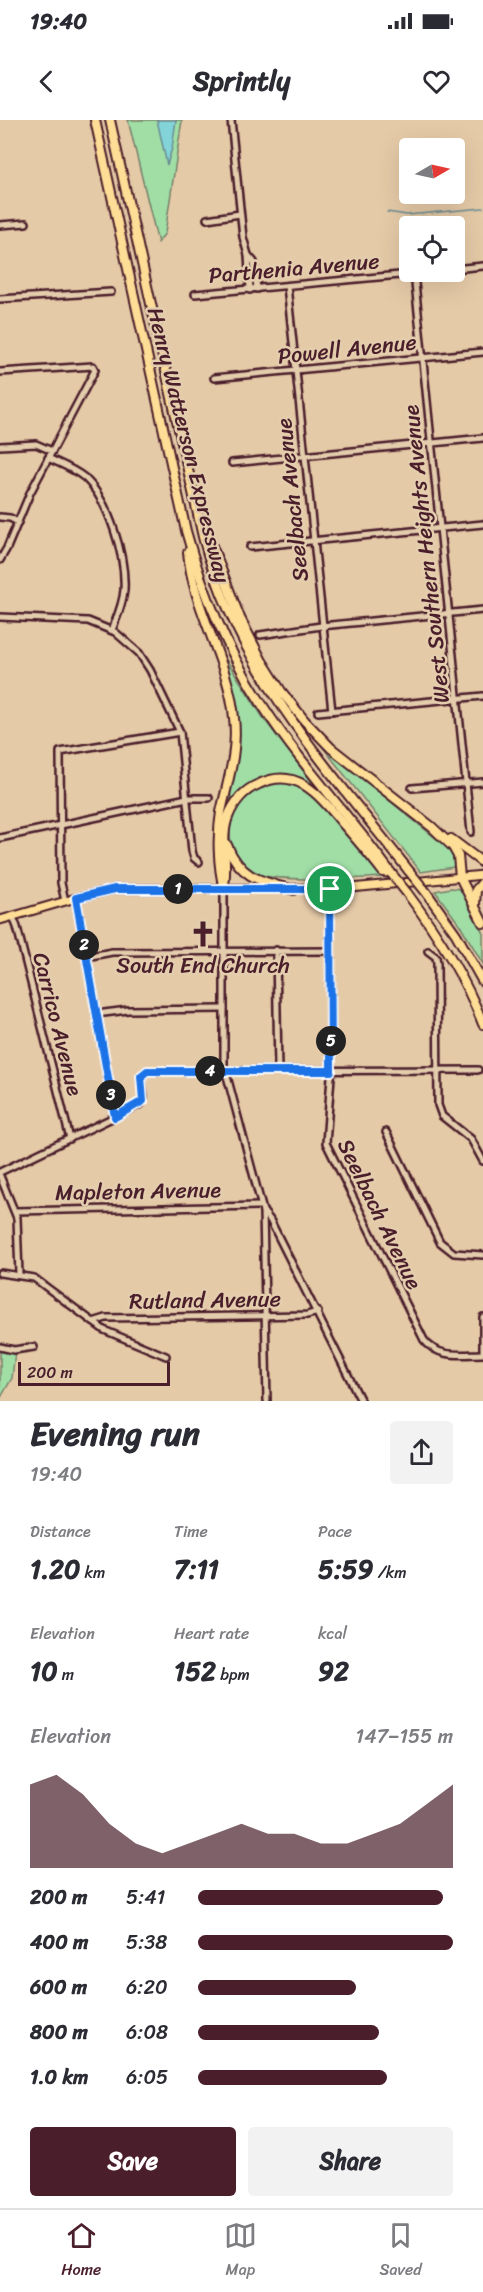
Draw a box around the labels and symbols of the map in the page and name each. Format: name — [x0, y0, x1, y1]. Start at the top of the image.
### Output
north arrow — [399, 138, 465, 204]
street label: Parthenia Avenue — [207, 241, 381, 295]
street label: Henry Watterson Expressway — [136, 303, 242, 588]
street label: Powell Avenue — [276, 322, 418, 376]
street label: West Southern Heights Avenue — [391, 403, 461, 705]
street label: Seelbach Avenue — [264, 416, 320, 584]
pin — [304, 863, 355, 914]
pin: 1 — [163, 874, 193, 904]
church icon: South End Church — [188, 919, 218, 949]
pin: 2 — [69, 930, 99, 960]
place label: South End Church — [116, 946, 290, 985]
street label: Carrico Avenue — [21, 948, 95, 1100]
pin: 5 — [316, 1026, 346, 1056]
pin: 4 — [195, 1056, 225, 1086]
pin: 3 — [96, 1080, 126, 1110]
street label: Seelbach Avenue — [327, 1132, 434, 1297]
street label: Mapleton Avenue — [55, 1170, 222, 1212]
street label: Rutland Avenue — [129, 1279, 281, 1321]
scale bar — [18, 1359, 170, 1386]

